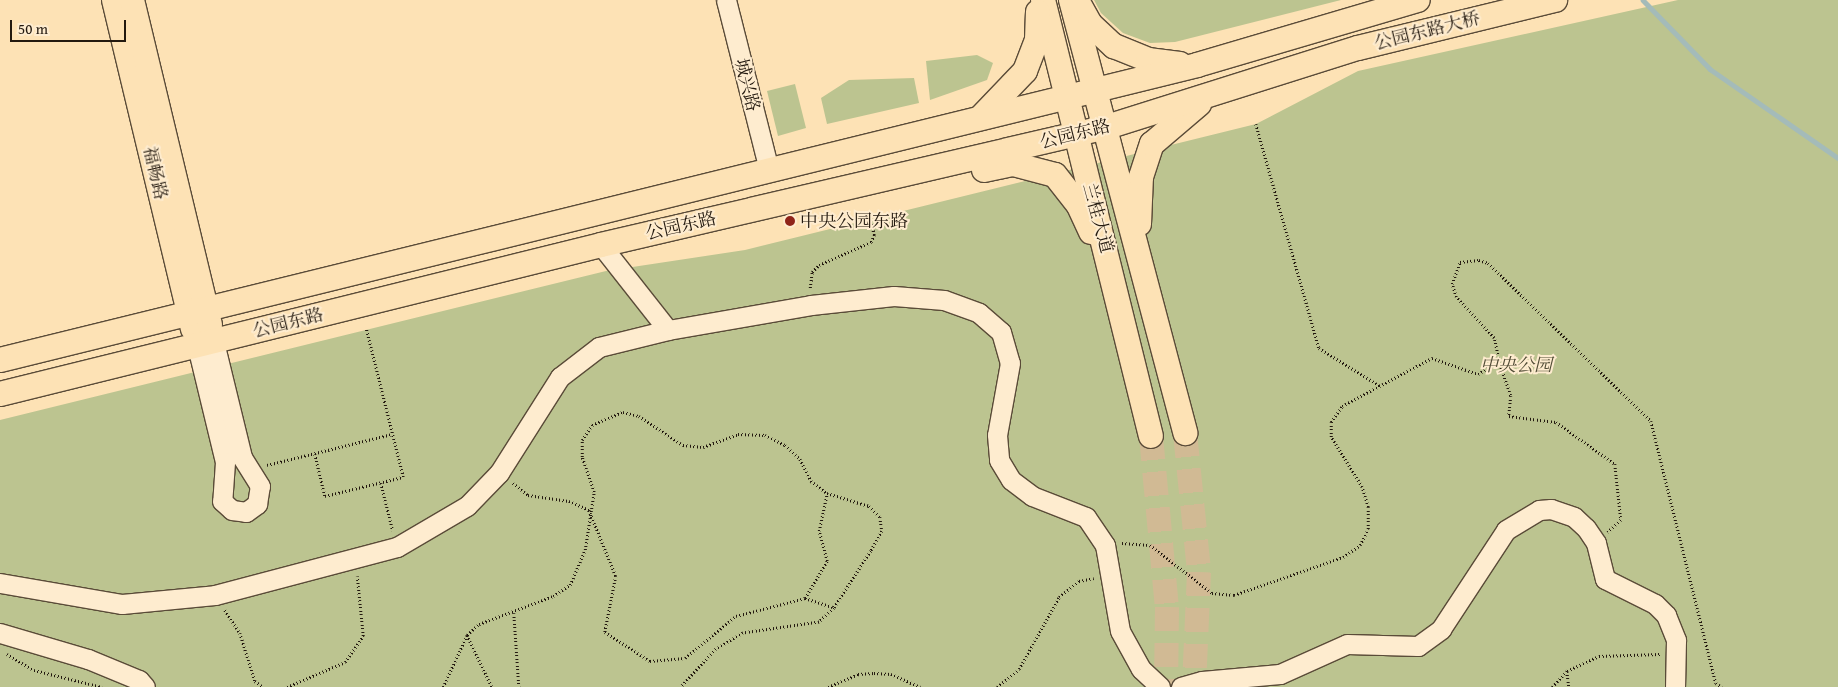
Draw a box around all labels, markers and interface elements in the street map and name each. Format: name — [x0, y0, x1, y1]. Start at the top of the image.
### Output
street label: 公园东路大桥 — [1372, 7, 1482, 55]
scale bar — [12, 10, 129, 42]
text: 50 m — [18, 18, 48, 39]
street label: 城兴路 — [730, 56, 764, 114]
street label: 公园东路 — [1037, 115, 1113, 153]
street label: 福畅路 — [138, 144, 172, 202]
street label: 兰桂大道 — [1078, 180, 1118, 256]
street label: 公园东路 — [643, 207, 719, 245]
place label: 中央公园东路 — [800, 210, 908, 232]
marker: 中央公园东路 — [784, 215, 796, 227]
street label: 公园东路 — [250, 304, 326, 342]
park label: 中央公园 — [1480, 354, 1552, 376]

